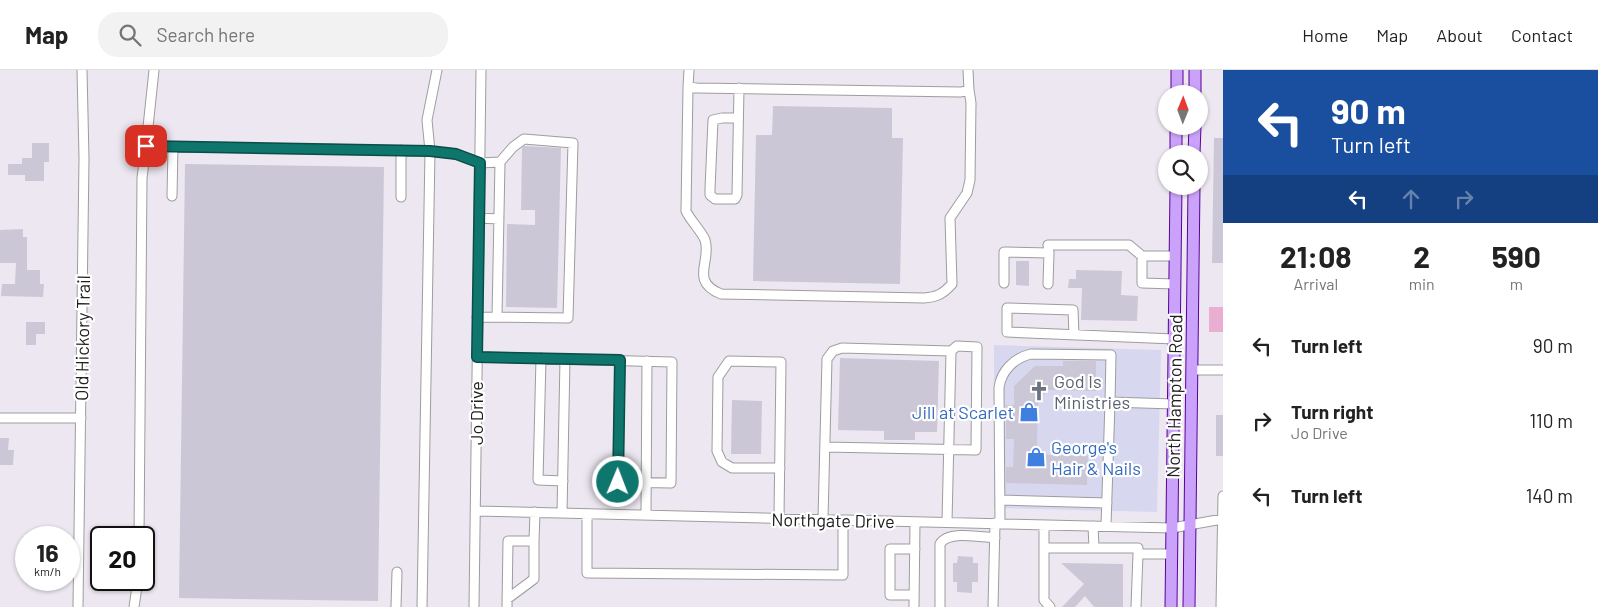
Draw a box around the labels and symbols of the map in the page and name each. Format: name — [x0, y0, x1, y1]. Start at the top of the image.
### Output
north arrow — [1158, 85, 1208, 135]
pin — [125, 125, 167, 167]
street label: Old Hickory Trail — [70, 275, 94, 401]
street label: North Hampton Road — [1162, 314, 1186, 478]
place label: God Is Ministries — [1054, 370, 1130, 413]
church icon: God Is Ministries — [1028, 380, 1050, 402]
street label: Jo Drive — [465, 381, 487, 445]
place label: Jill at Scarlet — [912, 401, 1014, 423]
shop icon: Jill at Scarlet — [1018, 401, 1040, 423]
place label: George's Hair & Nails — [1051, 436, 1141, 479]
shop icon: George's Hair & Nails — [1025, 446, 1047, 468]
position arrow — [591, 455, 643, 507]
street label: Northgate Drive — [771, 508, 895, 532]
speed limit sign: 20 — [90, 526, 155, 591]

